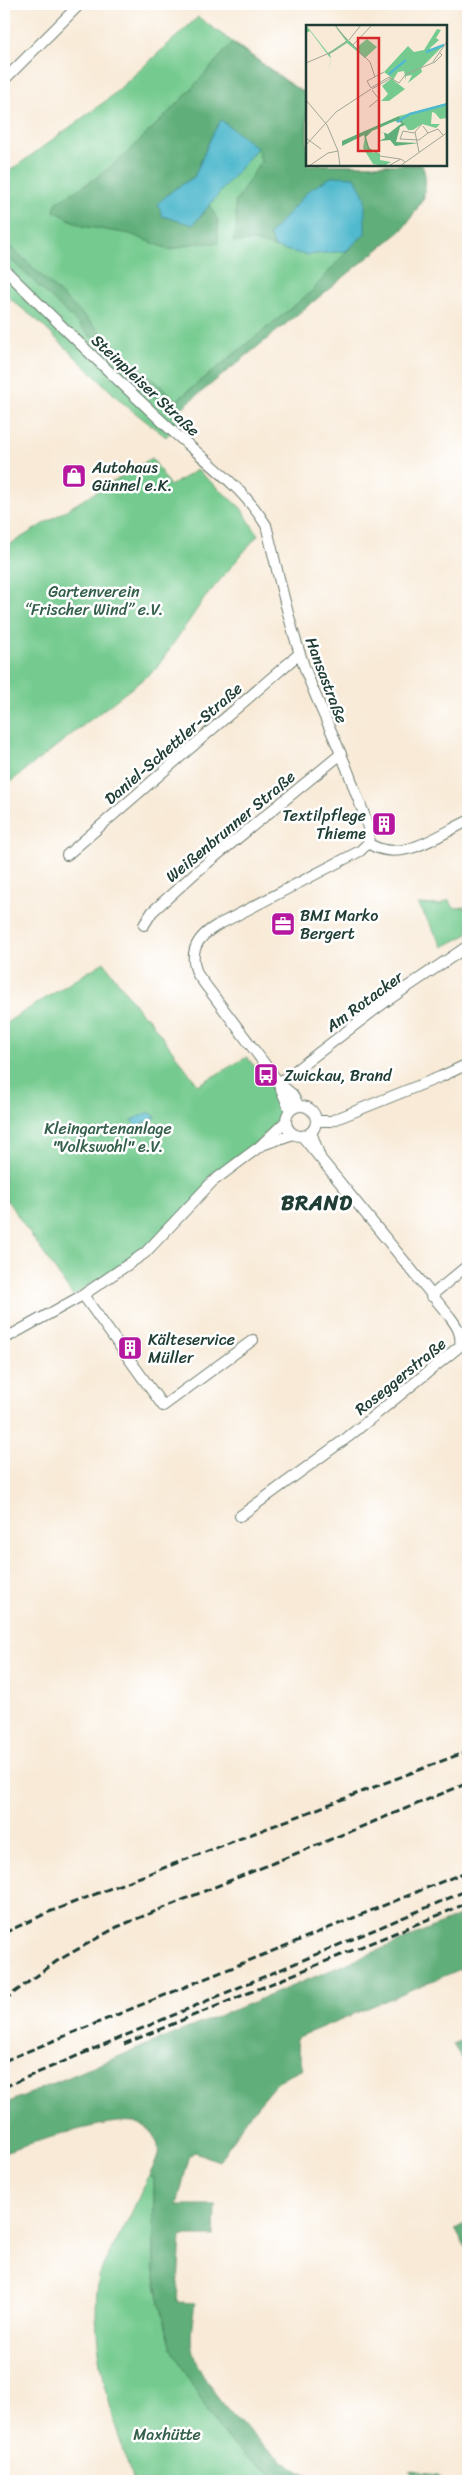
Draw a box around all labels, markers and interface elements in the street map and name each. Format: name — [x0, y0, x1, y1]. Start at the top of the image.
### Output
inset map — [306, 25, 447, 166]
street label: Steinpleiser Straße — [84, 327, 207, 444]
place label: Autohaus Günnel e.K. — [91, 453, 172, 500]
shop icon: Autohaus Günnel e.K. — [61, 463, 87, 489]
park label: Gartenverein “Frischer Wind” e.V. — [25, 577, 163, 624]
street label: Hansastraße — [297, 633, 356, 728]
street label: Daniel-Schettler-Straße — [97, 675, 249, 812]
street label: Weißenbrunner Straße — [159, 763, 302, 890]
place label: Textilpflege Thieme — [282, 801, 366, 848]
building icon: Textilpflege Thieme — [371, 811, 397, 837]
place label: BMI Marko Bergert — [300, 901, 378, 948]
office icon: BMI Marko Bergert — [270, 911, 296, 937]
street label: Am Rotacker — [318, 962, 411, 1040]
place label: Zwickau, Brand — [284, 1061, 393, 1090]
bus stop icon: Zwickau, Brand — [253, 1062, 279, 1088]
park label: Kleingartenanlage "Volkswohl" e.V. — [44, 1114, 172, 1161]
district label: BRAND — [281, 1184, 353, 1222]
place label: Kälteservice Müller — [148, 1325, 235, 1372]
street label: Roseggerstraße — [348, 1330, 453, 1423]
building icon: Kälteservice Müller — [117, 1335, 143, 1361]
park label: Maxhütte — [133, 2420, 201, 2449]

